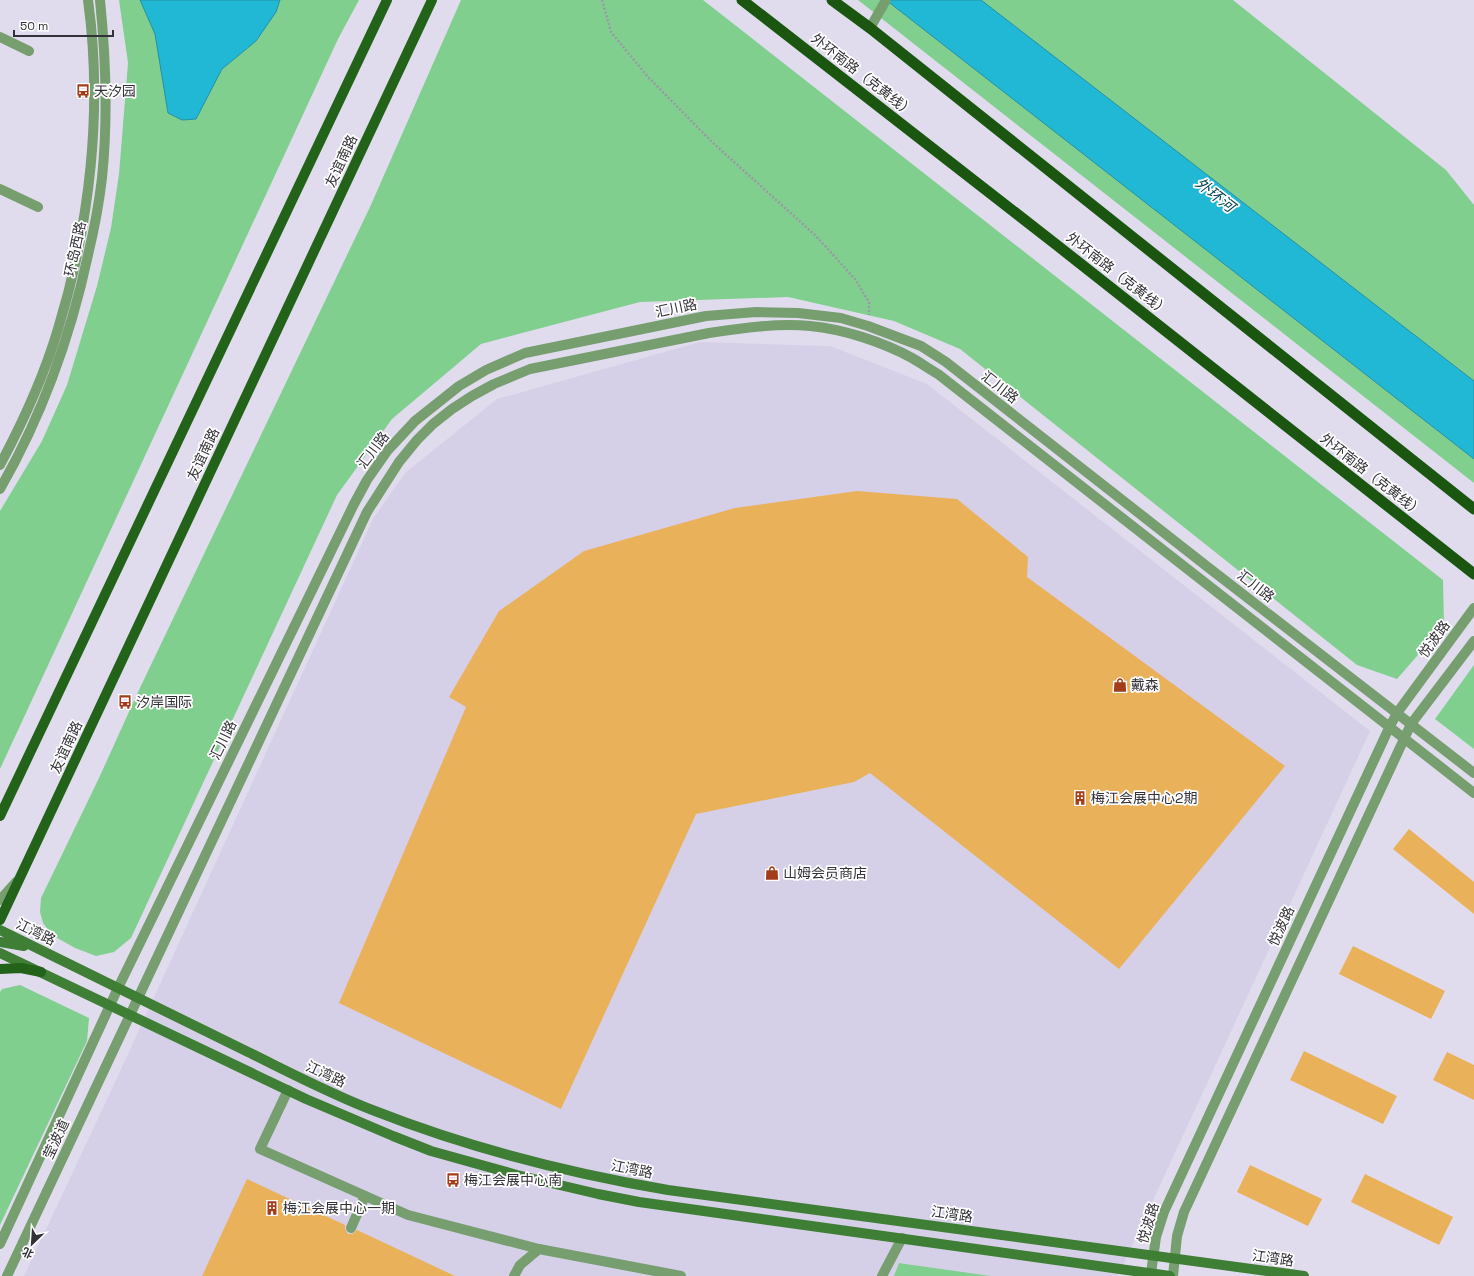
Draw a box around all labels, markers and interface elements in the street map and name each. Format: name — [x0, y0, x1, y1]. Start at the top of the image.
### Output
scale bar — [14, 12, 113, 38]
text: 50 m — [20, 18, 48, 34]
street label: 外环南路（克黄线） — [808, 29, 918, 121]
place label: 天汐园 — [94, 82, 136, 100]
bus stop icon: 天汐园 — [75, 83, 91, 99]
street label: 友谊南路 — [321, 132, 361, 190]
water label: 外环河 — [1192, 173, 1241, 218]
street label: 环岛西路 — [60, 220, 90, 278]
street label: 外环南路（克黄线） — [1063, 228, 1173, 320]
street label: 汇川路 — [654, 295, 698, 321]
street label: 汇川路 — [978, 367, 1022, 407]
street label: 友谊南路 — [183, 425, 223, 483]
street label: 汇川路 — [353, 428, 393, 472]
street label: 外环南路（克黄线） — [1317, 429, 1427, 521]
street label: 汇川路 — [1234, 566, 1278, 606]
street label: 悦波路 — [1414, 617, 1454, 661]
place label: 戴森 — [1131, 676, 1159, 694]
shop icon: 戴森 — [1112, 677, 1128, 693]
place label: 汐岸国际 — [136, 693, 192, 711]
bus stop icon: 汐岸国际 — [117, 694, 133, 710]
street label: 汇川路 — [206, 717, 240, 763]
street label: 友谊南路 — [46, 718, 86, 776]
place label: 梅江会展中心2期 — [1091, 789, 1197, 807]
building icon: 梅江会展中心2期 — [1072, 790, 1088, 806]
place label: 山姆会员商店 — [783, 864, 867, 882]
shop icon: 山姆会员商店 — [764, 865, 780, 881]
street label: 悦波路 — [1264, 903, 1298, 949]
street label: 江湾路 — [13, 915, 59, 949]
street label: 江湾路 — [303, 1057, 349, 1091]
street label: 莹波道 — [39, 1116, 73, 1162]
street label: 江湾路 — [610, 1156, 654, 1182]
place label: 梅江会展中心南 — [464, 1171, 562, 1189]
bus stop icon: 梅江会展中心南 — [445, 1172, 461, 1188]
place label: 梅江会展中心一期 — [283, 1199, 395, 1217]
building icon: 梅江会展中心一期 — [264, 1200, 280, 1216]
street label: 悦波路 — [1133, 1200, 1163, 1246]
street label: 江湾路 — [930, 1202, 974, 1226]
north arrow — [12, 1224, 52, 1264]
text: 北 — [20, 1244, 36, 1262]
street label: 江湾路 — [1251, 1246, 1295, 1270]

